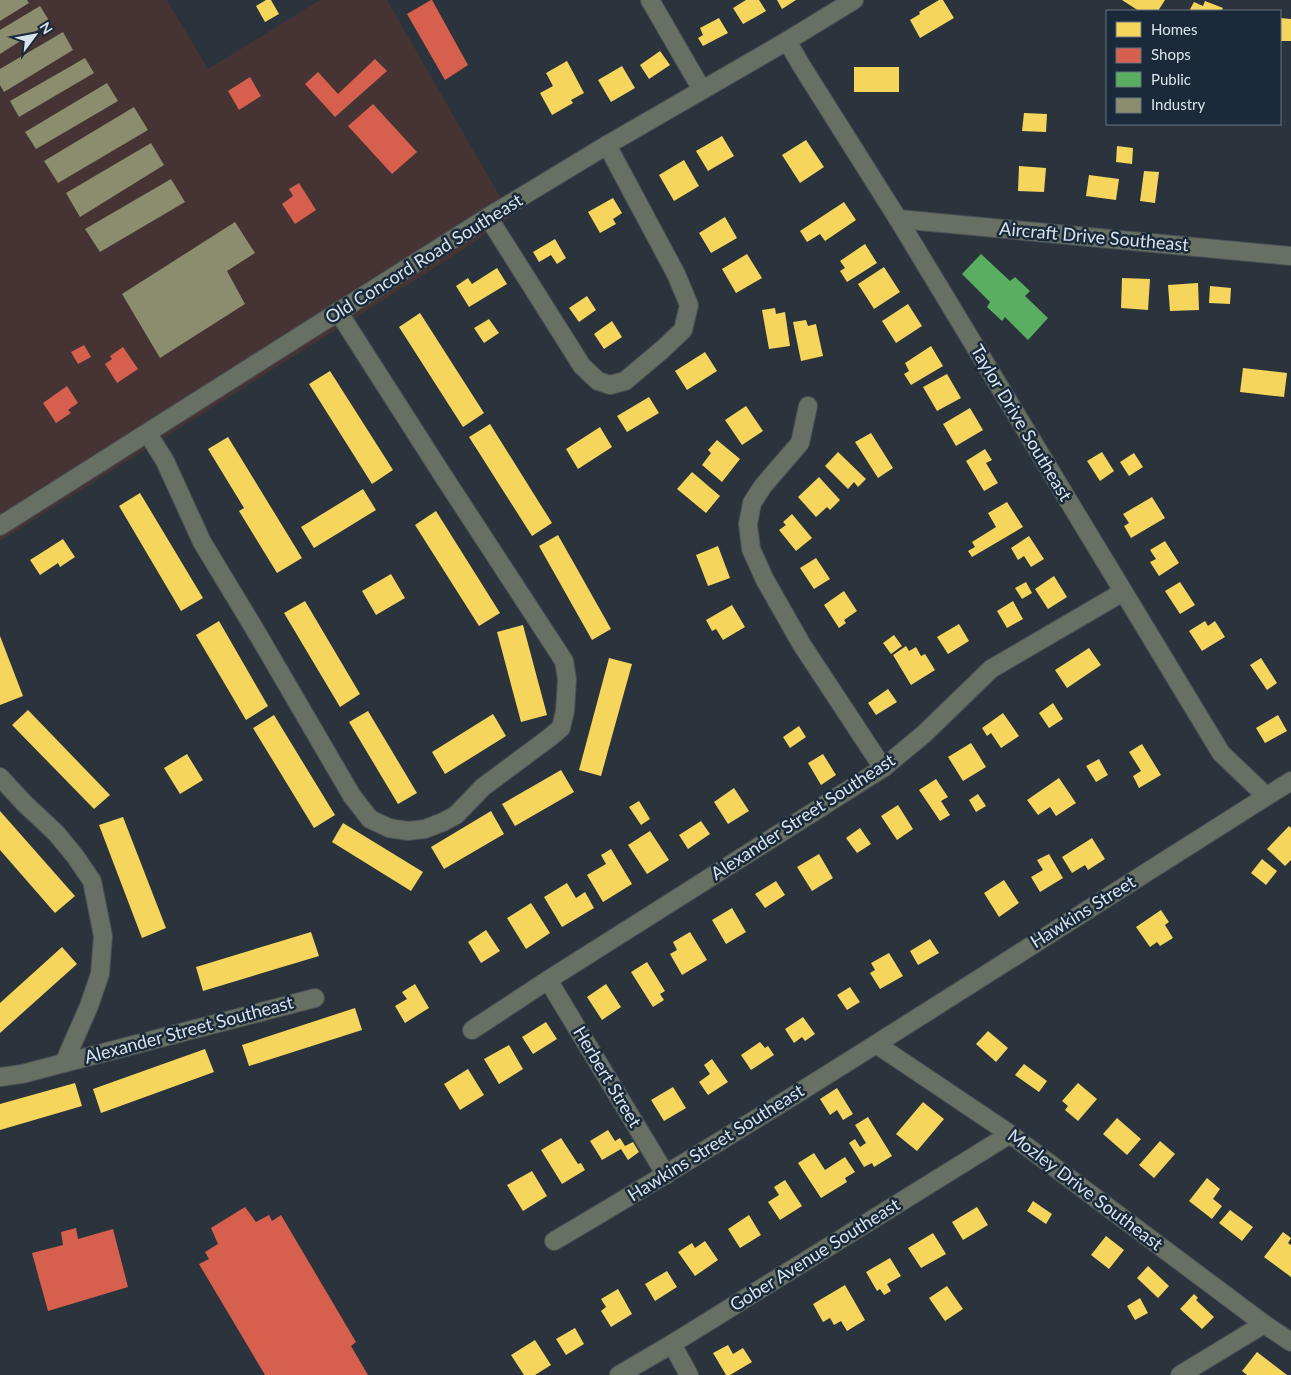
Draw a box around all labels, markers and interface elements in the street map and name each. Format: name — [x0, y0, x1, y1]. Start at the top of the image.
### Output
north arrow — [10, 10, 60, 60]
legend — [1106, 10, 1281, 125]
text: N — [36, 19, 57, 37]
text: Homes — [1151, 20, 1197, 38]
text: Shops — [1151, 45, 1191, 63]
text: Public — [1151, 70, 1191, 88]
text: Industry — [1151, 95, 1206, 113]
street label: Old Concord Road Southeast — [321, 188, 527, 328]
street label: Aircraft Drive Southeast — [998, 217, 1190, 255]
street label: Taylor Drive Southeast — [966, 340, 1078, 505]
street label: Alexander Street Southeast — [706, 748, 899, 884]
street label: Hawkins Street — [1026, 870, 1140, 952]
street label: Alexander Street Southeast — [82, 990, 296, 1068]
street label: Herbert Street — [569, 1022, 647, 1132]
street label: Hawkins Street Southeast — [623, 1079, 808, 1205]
street label: Mozley Drive Southeast — [1004, 1124, 1168, 1255]
street label: Gober Avenue Southeast — [725, 1193, 904, 1316]

